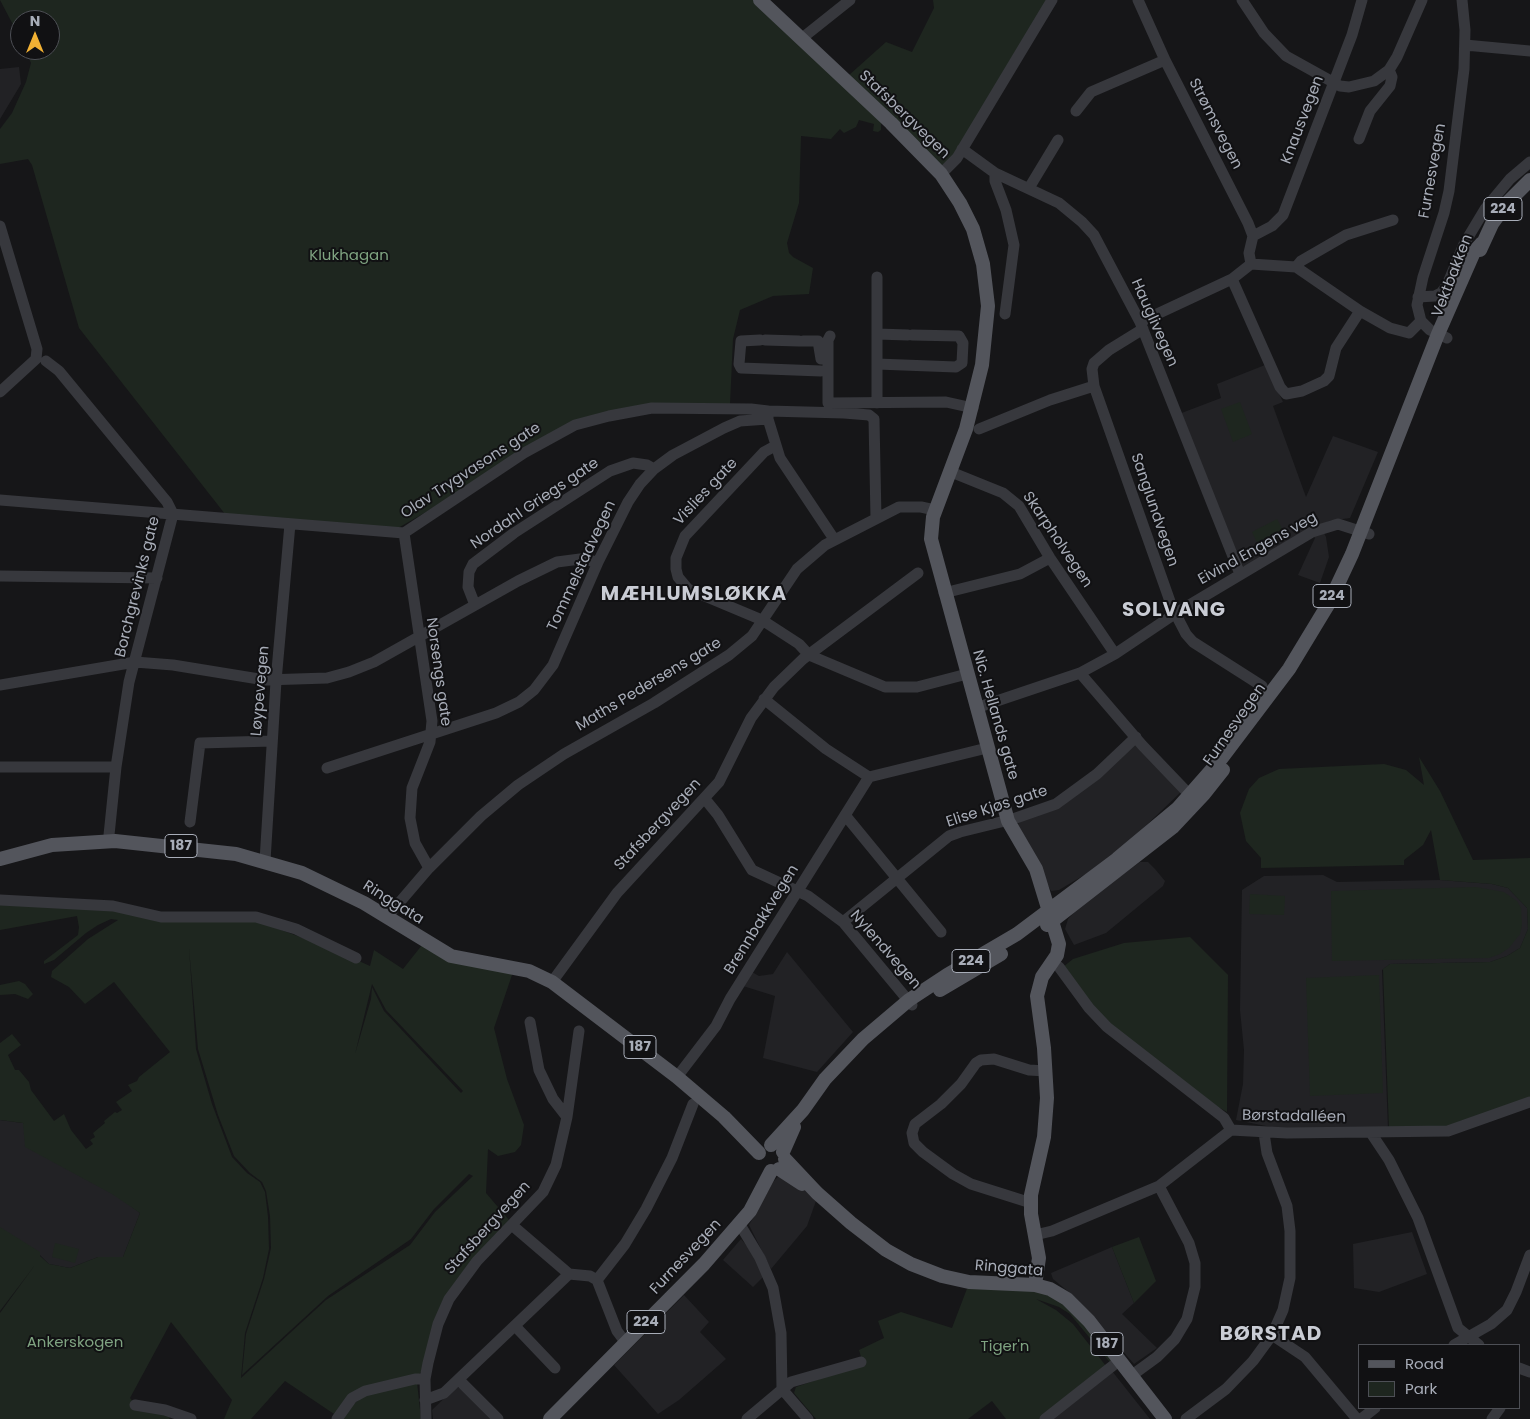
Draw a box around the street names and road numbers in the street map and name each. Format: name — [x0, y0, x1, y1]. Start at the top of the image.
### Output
street label: Stafsbergvegen — [855, 67, 953, 163]
street label: Knausvegen — [1278, 73, 1328, 167]
street label: Strømsvegen — [1184, 76, 1246, 172]
street label: Furnesvegen — [1416, 122, 1450, 220]
road number: 224 — [1484, 198, 1522, 220]
street label: Vektbakken — [1429, 232, 1477, 320]
street label: Hauglivegen — [1127, 276, 1181, 370]
street label: Olav Trygvasons gate — [398, 419, 544, 523]
street label: Sanglundvegen — [1126, 451, 1182, 569]
street label: Nordahl Griegs gate — [468, 454, 602, 554]
street label: Vislies gate — [670, 455, 742, 529]
street label: Skarpholvegen — [1018, 489, 1096, 591]
street label: Tommelstadvegen — [544, 498, 620, 634]
street label: Eivind Engens veg — [1195, 509, 1321, 589]
street label: Borchgrevinks gate — [112, 515, 164, 659]
road number: 224 — [1313, 584, 1351, 608]
street label: Norsengs gate — [421, 617, 455, 727]
street label: Maths Pedersens gate — [573, 634, 725, 736]
street label: Løypevegen — [248, 645, 274, 737]
street label: Nic. Hellands gate — [968, 648, 1022, 782]
street label: Furnesvegen — [1200, 680, 1270, 770]
street label: Stafsbergvegen — [611, 775, 705, 875]
street label: Elise Kjøs gate — [944, 782, 1050, 832]
road number: 187 — [165, 834, 197, 858]
street label: Brennbakkvegen — [721, 862, 803, 978]
street label: Ringgata — [359, 877, 427, 929]
street label: Nylendvegen — [846, 907, 924, 993]
road number: 224 — [952, 949, 990, 972]
road number: 187 — [624, 1036, 656, 1058]
street label: Børstadalléen — [1242, 1107, 1346, 1127]
street label: Stafsbergvegen — [441, 1178, 535, 1278]
street label: Furnesvegen — [647, 1216, 725, 1298]
street label: Ringgata — [974, 1257, 1044, 1281]
road number: 224 — [627, 1310, 665, 1334]
road number: 187 — [1091, 1332, 1123, 1356]

